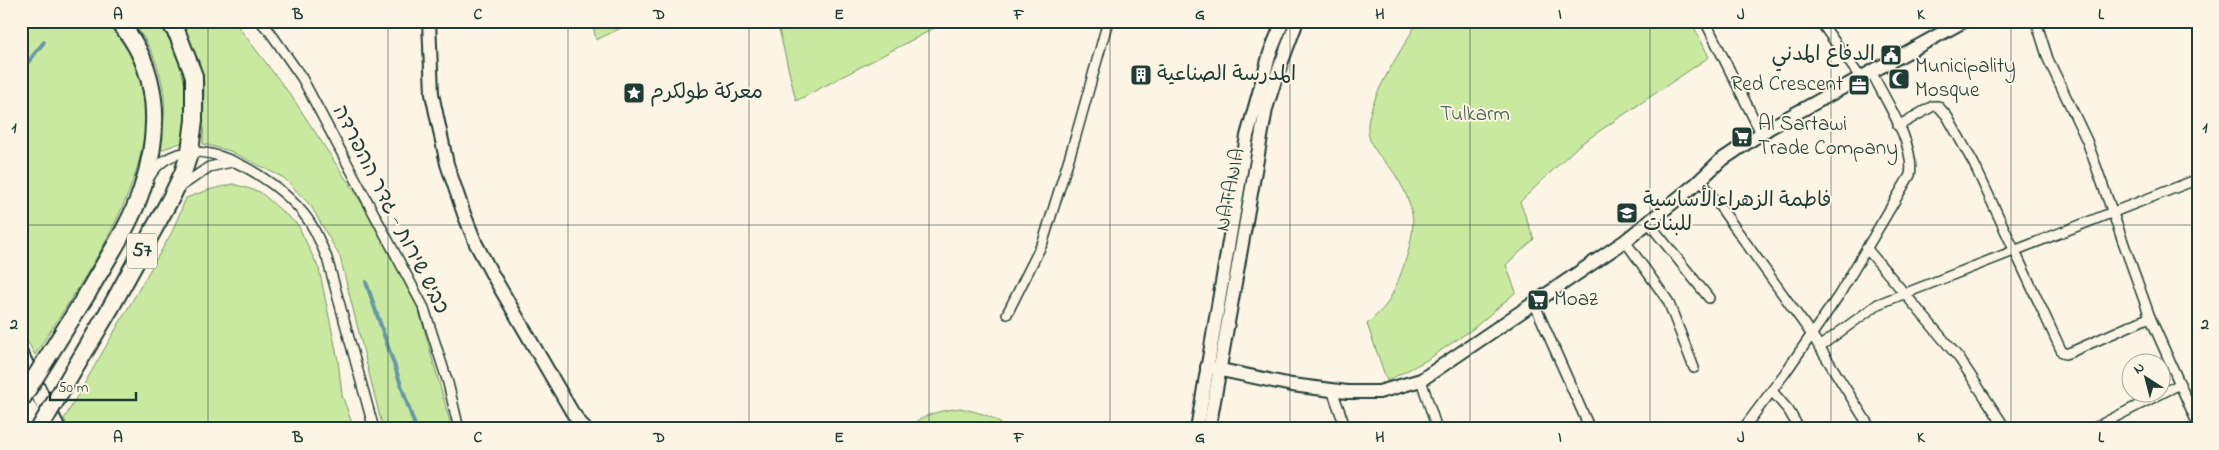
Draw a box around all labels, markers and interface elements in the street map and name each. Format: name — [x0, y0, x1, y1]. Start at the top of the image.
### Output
text: A — [113, 3, 123, 27]
text: B — [292, 3, 304, 27]
text: C — [474, 3, 483, 27]
text: D — [652, 3, 665, 27]
text: E — [834, 3, 844, 27]
text: F — [1013, 3, 1025, 27]
text: G — [1195, 3, 1205, 27]
text: H — [1375, 3, 1385, 27]
text: I — [1558, 3, 1562, 27]
text: J — [1737, 3, 1745, 27]
text: K — [1917, 3, 1926, 27]
text: L — [2098, 3, 2105, 27]
place label: الدفاع المدني — [1771, 40, 1875, 72]
public building icon: الدفاع المدني — [1879, 43, 1903, 67]
place label: Municipality Mosque — [1915, 52, 2016, 106]
place label: المدرسة الصناعية — [1157, 60, 1296, 90]
building icon: المدرسة الصناعية — [1129, 63, 1153, 87]
mosque icon: Municipality Mosque — [1887, 67, 1911, 91]
place label: Red Crescent — [1731, 70, 1843, 100]
office icon: Red Crescent — [1847, 73, 1871, 97]
place label: معركة طولكرم — [650, 78, 763, 108]
place icon: معركة طولكرم — [622, 81, 646, 105]
street label: כביש שירות - גדר ההפרדה — [324, 100, 456, 320]
park label: Tulkarm — [1440, 100, 1510, 130]
place label: Al Sartawi Trade Company — [1758, 110, 1898, 166]
text: 1 — [11, 116, 17, 140]
text: 1 — [2202, 116, 2208, 140]
supermarket icon: Al Sartawi Trade Company — [1730, 125, 1754, 149]
street label: NATANIA — [1208, 146, 1254, 234]
place label: فاطمة الزهراءالأساسية للبنات — [1643, 185, 1832, 240]
school or university icon: فاطمة الزهراءالأساسية للبنات — [1615, 201, 1639, 225]
road number: 57 — [127, 234, 157, 268]
place label: Moaz — [1554, 285, 1598, 315]
supermarket icon: Moaz — [1526, 288, 1550, 312]
text: 2 — [9, 313, 18, 337]
text: 2 — [2200, 313, 2209, 337]
north arrow — [2122, 352, 2172, 402]
text: N — [2129, 357, 2149, 380]
scale bar — [50, 370, 136, 402]
text: 50 m — [58, 377, 89, 399]
text: A — [113, 426, 123, 450]
text: B — [292, 426, 304, 450]
text: C — [474, 426, 483, 450]
text: D — [652, 426, 665, 450]
text: E — [834, 426, 844, 450]
text: F — [1013, 426, 1025, 450]
text: G — [1195, 426, 1205, 450]
text: H — [1375, 426, 1385, 450]
text: I — [1558, 426, 1562, 450]
text: J — [1737, 426, 1745, 450]
text: K — [1917, 426, 1926, 450]
text: L — [2098, 426, 2105, 450]

